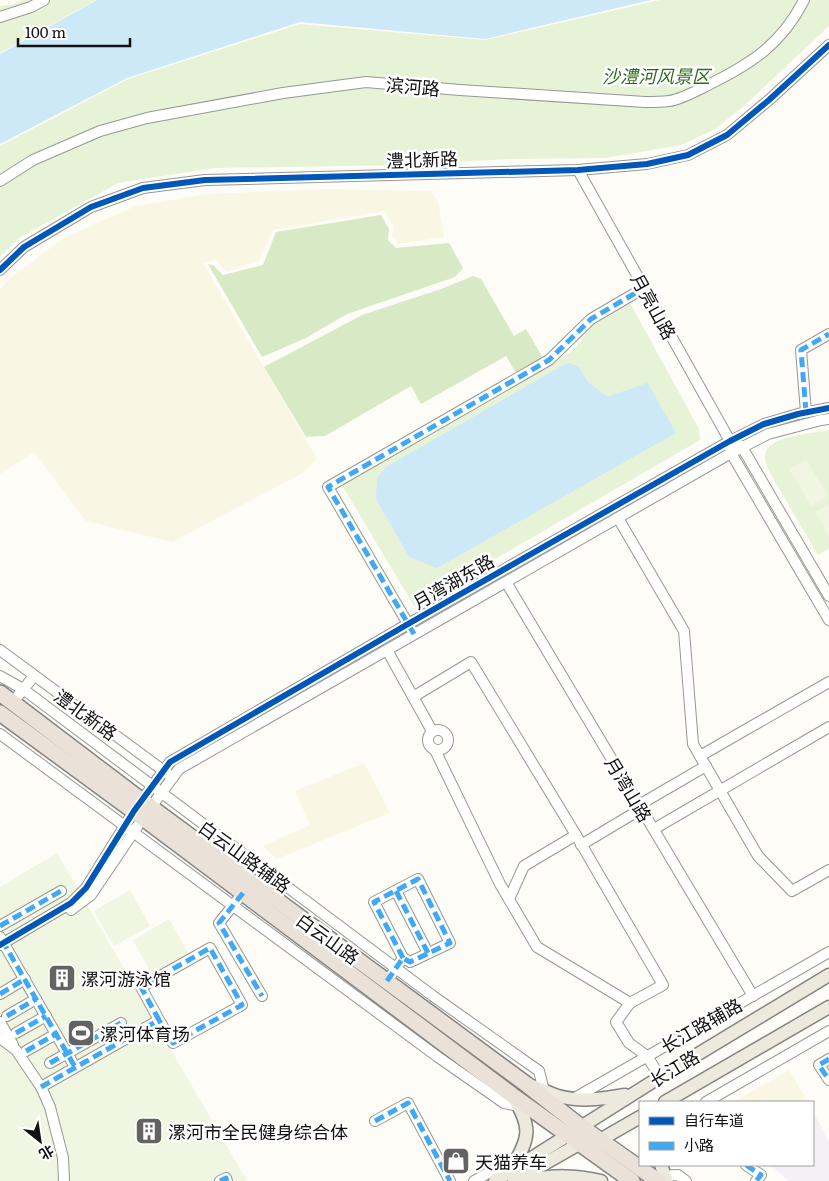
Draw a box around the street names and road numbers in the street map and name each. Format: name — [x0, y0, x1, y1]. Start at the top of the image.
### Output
street label: 滨河路 — [385, 70, 441, 102]
street label: 澧北新路 — [386, 144, 458, 174]
street label: 月亮山路 — [625, 268, 683, 344]
street label: 月湾湖东路 — [407, 547, 499, 615]
street label: 澧北新路 — [49, 682, 123, 746]
street label: 月湾山路 — [599, 751, 659, 827]
street label: 白云山路辅路 — [193, 813, 297, 899]
street label: 白云山路 — [291, 906, 365, 970]
street label: 长江路辅路 — [655, 991, 747, 1059]
street label: 长江路 — [644, 1043, 704, 1093]

